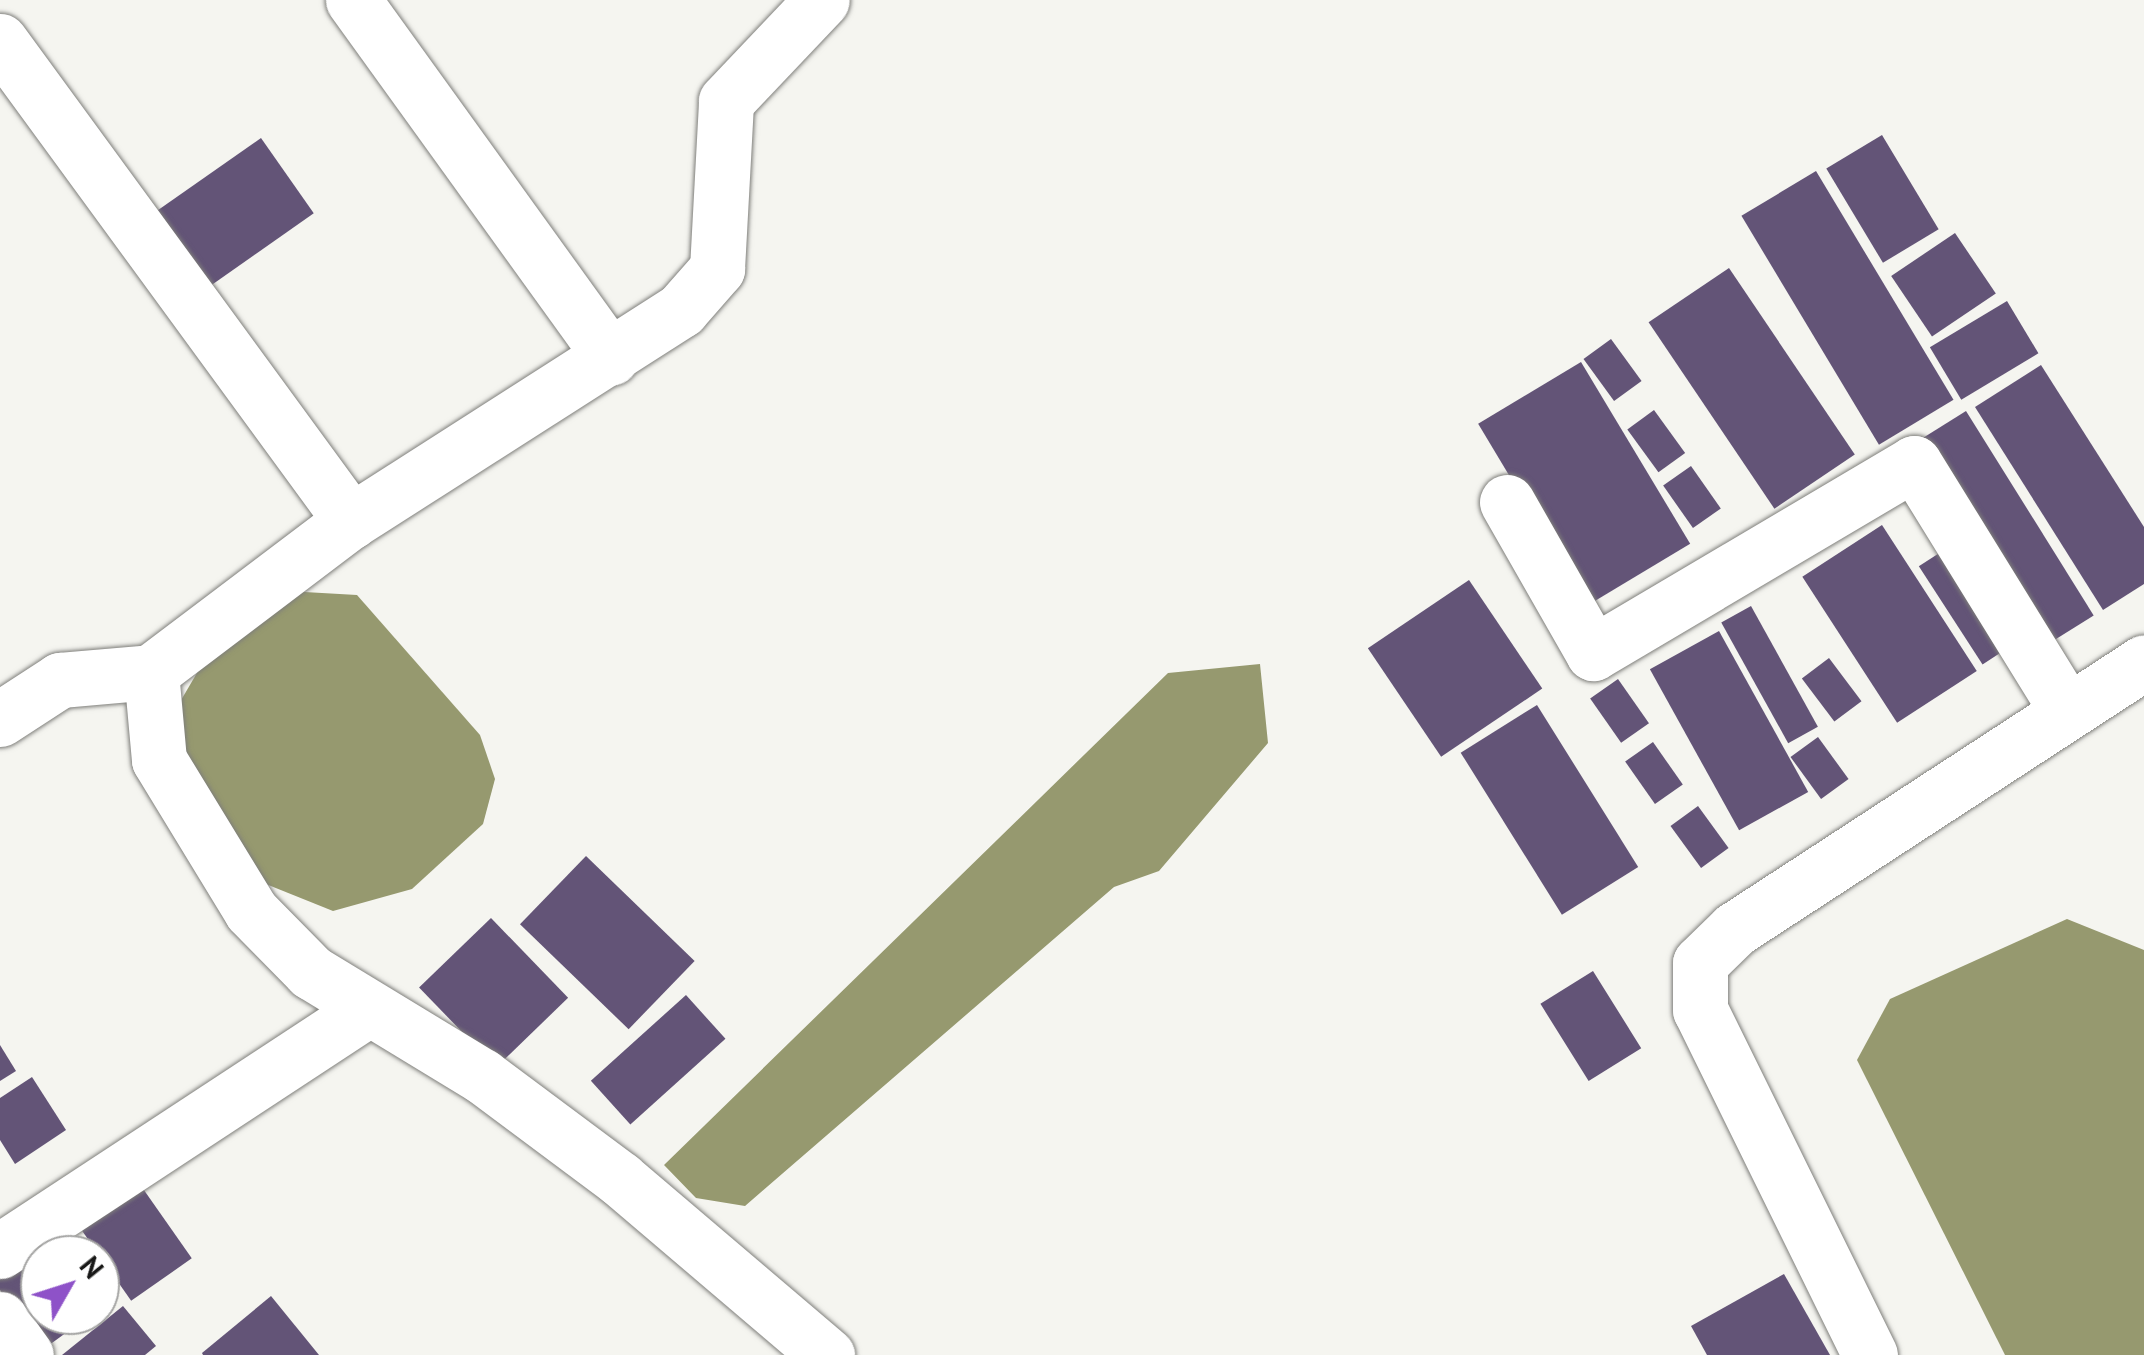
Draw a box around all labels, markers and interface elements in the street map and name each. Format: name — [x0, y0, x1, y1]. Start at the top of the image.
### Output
north arrow — [20, 1235, 120, 1335]
text: N — [72, 1248, 112, 1286]

